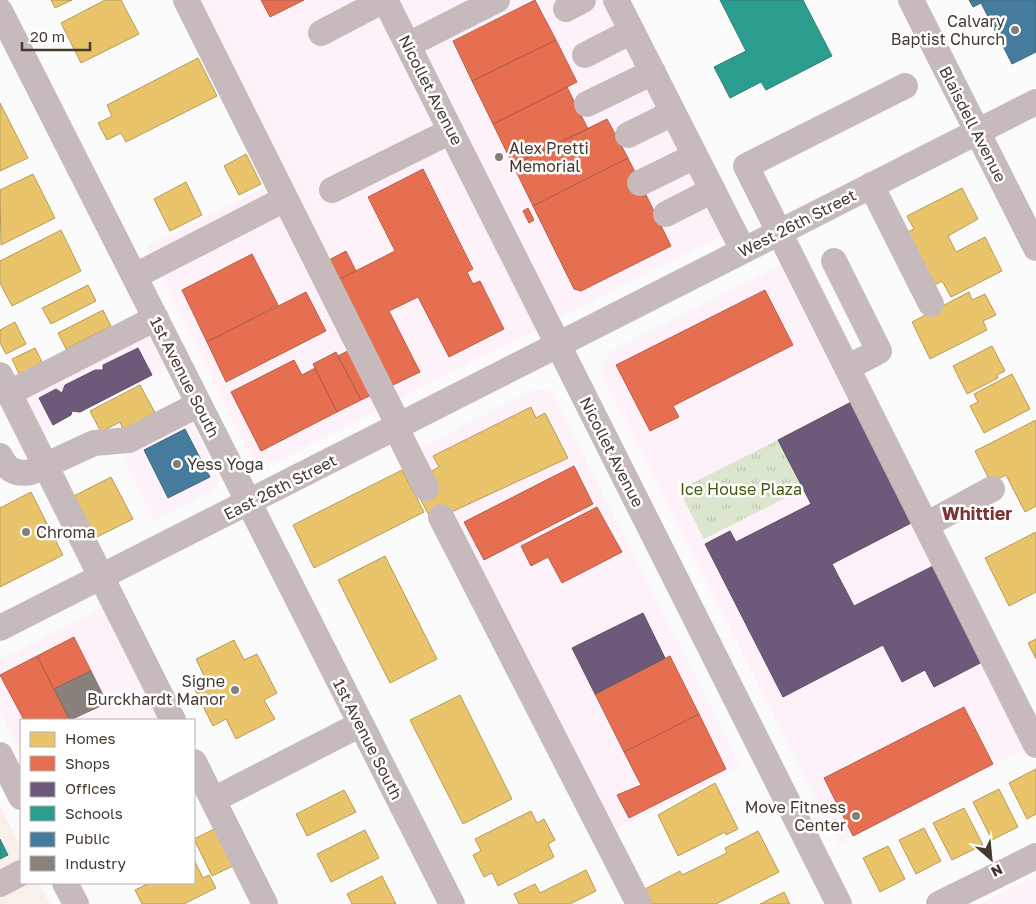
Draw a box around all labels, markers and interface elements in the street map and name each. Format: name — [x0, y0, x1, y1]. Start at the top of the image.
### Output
place label: Calvary Baptist Church — [891, 11, 1005, 49]
scale bar — [22, 20, 90, 52]
marker: Calvary Baptist Church — [1009, 24, 1021, 36]
text: 20 m — [30, 27, 65, 45]
street label: Nicollet Avenue — [395, 32, 467, 148]
street label: Blaisdell Avenue — [935, 63, 1011, 185]
place label: Alex Pretti Memorial — [509, 138, 589, 176]
marker: Alex Pretti Memorial — [493, 151, 505, 163]
street label: West 26th Street — [735, 185, 859, 261]
street label: 1st Avenue South — [146, 313, 224, 441]
street label: Nicollet Avenue — [576, 394, 648, 510]
street label: East 26th Street — [220, 450, 340, 524]
place label: Yess Yoga — [187, 454, 264, 474]
marker: Yess Yoga — [171, 458, 183, 470]
park label: Ice House Plaza — [680, 479, 802, 499]
district label: Whittier — [942, 502, 1012, 524]
place label: Chroma — [36, 522, 96, 542]
marker: Chroma — [20, 526, 32, 538]
place label: Signe Burckhardt Manor — [87, 671, 225, 709]
street label: 1st Avenue South — [329, 675, 407, 803]
marker: Signe Burckhardt Manor — [229, 684, 241, 696]
legend — [20, 719, 195, 884]
text: Homes — [65, 729, 115, 747]
text: Shops — [65, 754, 110, 772]
text: Offices — [65, 779, 116, 797]
place label: Move Fitness Center — [745, 797, 846, 835]
text: Schools — [65, 804, 123, 822]
marker: Move Fitness Center — [850, 810, 862, 822]
text: Public — [65, 829, 110, 847]
north arrow — [966, 834, 1016, 884]
text: Industry — [65, 854, 126, 872]
text: N — [989, 861, 1006, 881]

